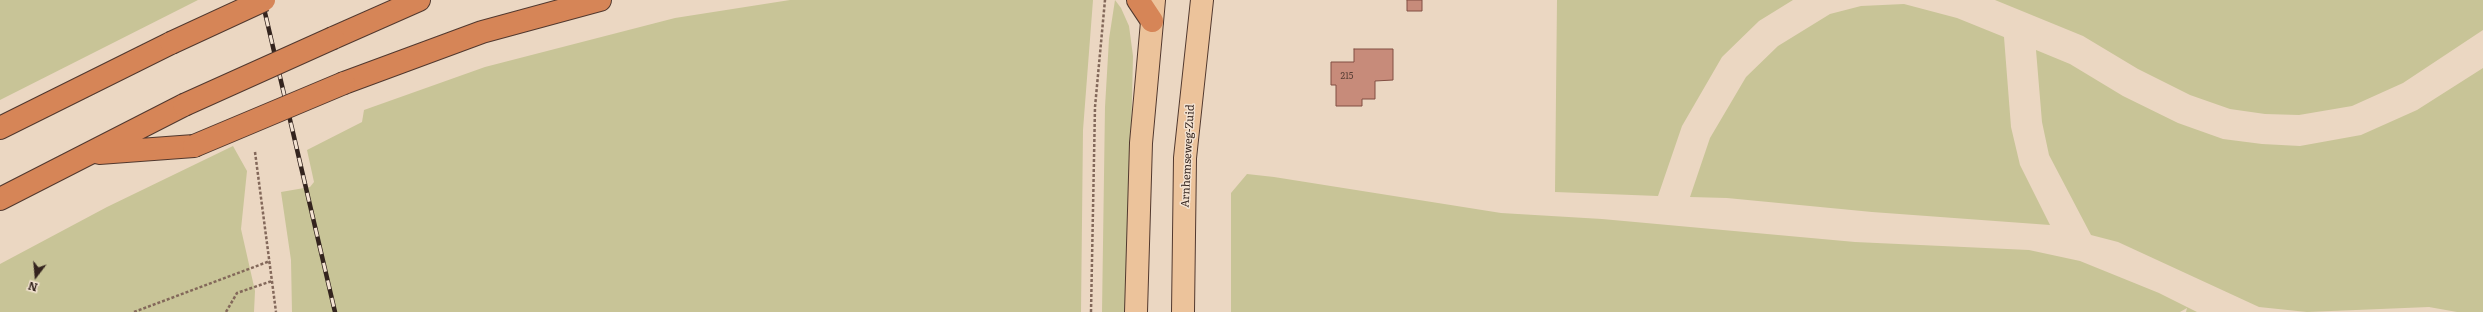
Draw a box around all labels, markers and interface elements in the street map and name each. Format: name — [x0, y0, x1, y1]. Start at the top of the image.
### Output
house number: 215 — [1341, 71, 1353, 81]
street label: Arnhemseweg-Zuid — [1179, 104, 1197, 208]
north arrow — [16, 256, 56, 296]
text: N — [26, 279, 39, 297]

